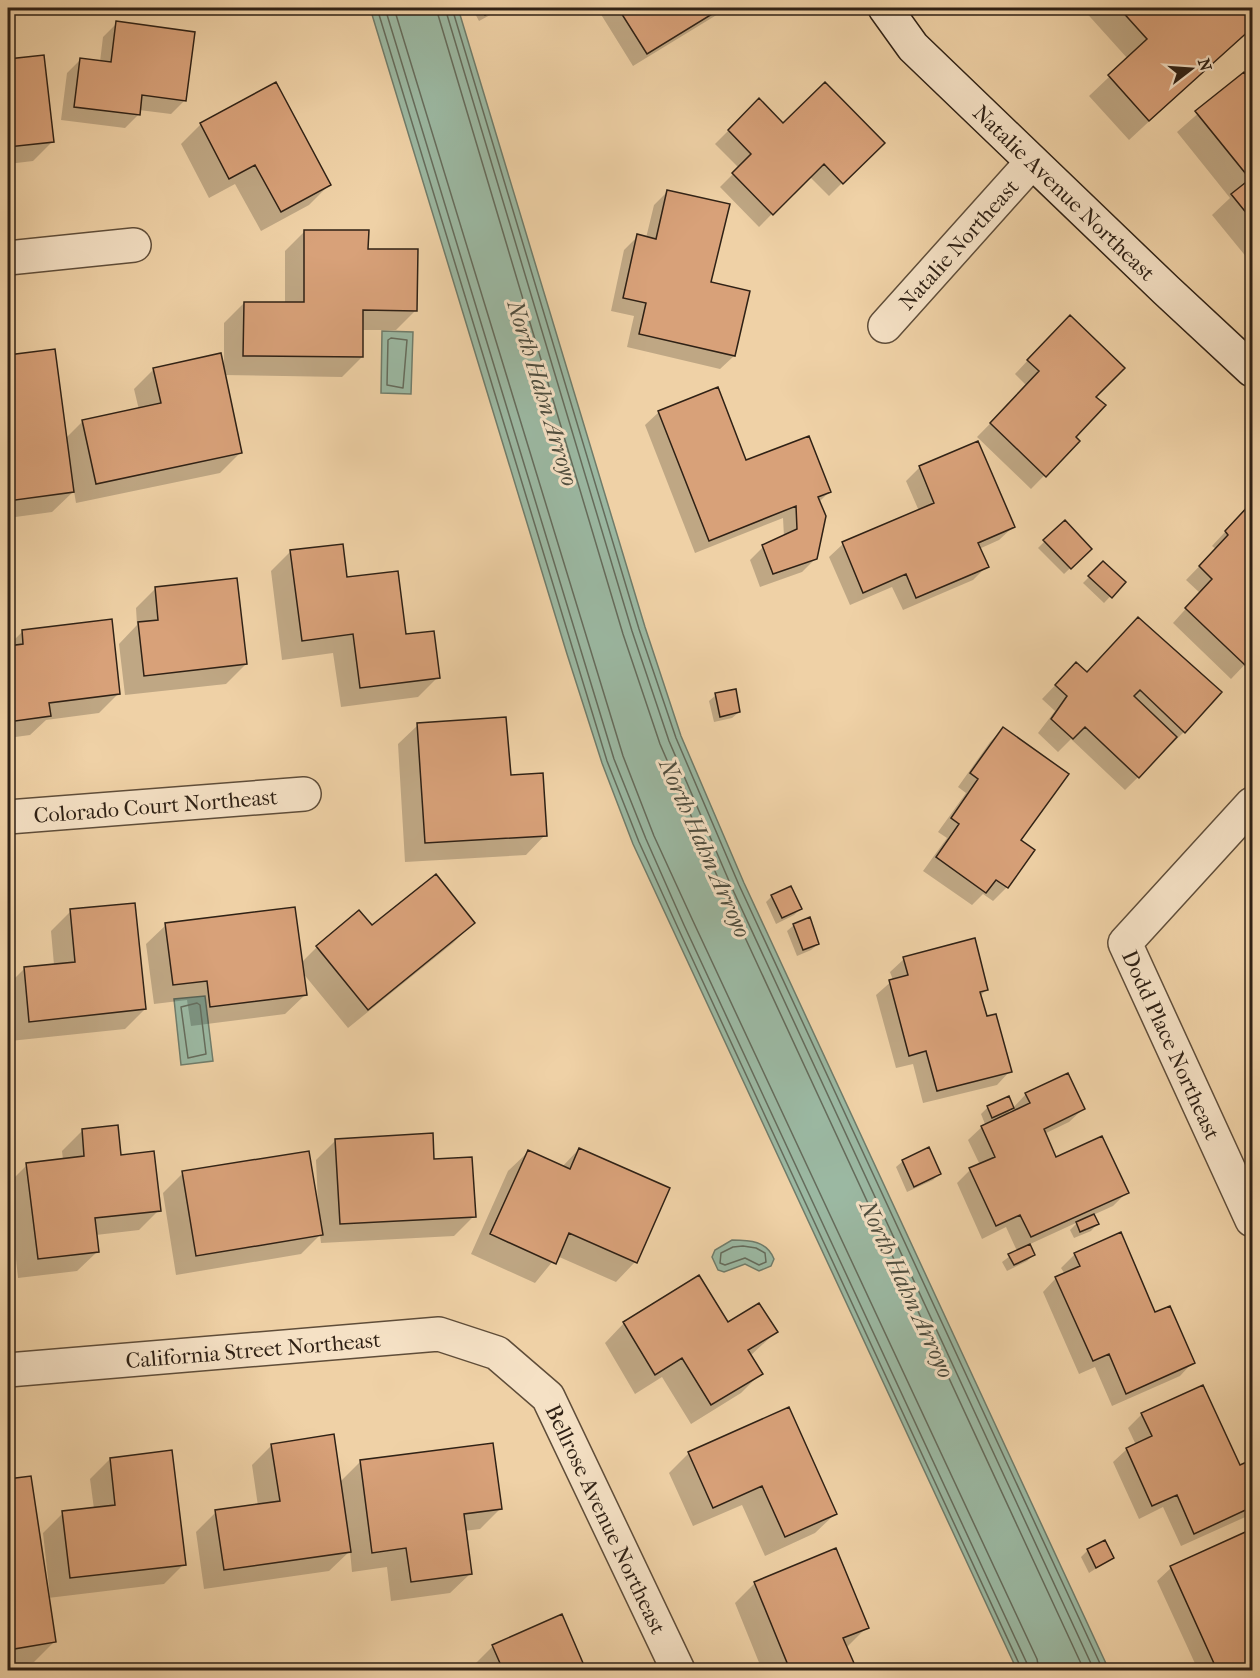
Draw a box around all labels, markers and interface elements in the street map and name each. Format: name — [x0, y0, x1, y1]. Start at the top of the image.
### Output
north arrow — [1161, 39, 1221, 99]
text: N — [1194, 56, 1216, 74]
street label: Natalie Avenue Northeast — [967, 100, 1160, 287]
street label: Natalie Northeast — [894, 174, 1024, 315]
water label: North Hahn Arroyo — [501, 296, 585, 489]
water label: North Hahn Arroyo — [653, 753, 757, 942]
street label: Colorado Court Northeast — [33, 784, 279, 829]
street label: Dodd Place Northeast — [1116, 946, 1225, 1144]
water label: North Hahn Arroyo — [853, 1195, 960, 1382]
street label: California Street Northeast — [125, 1327, 382, 1374]
street label: Bellrose Avenue Northeast — [539, 1400, 671, 1639]

